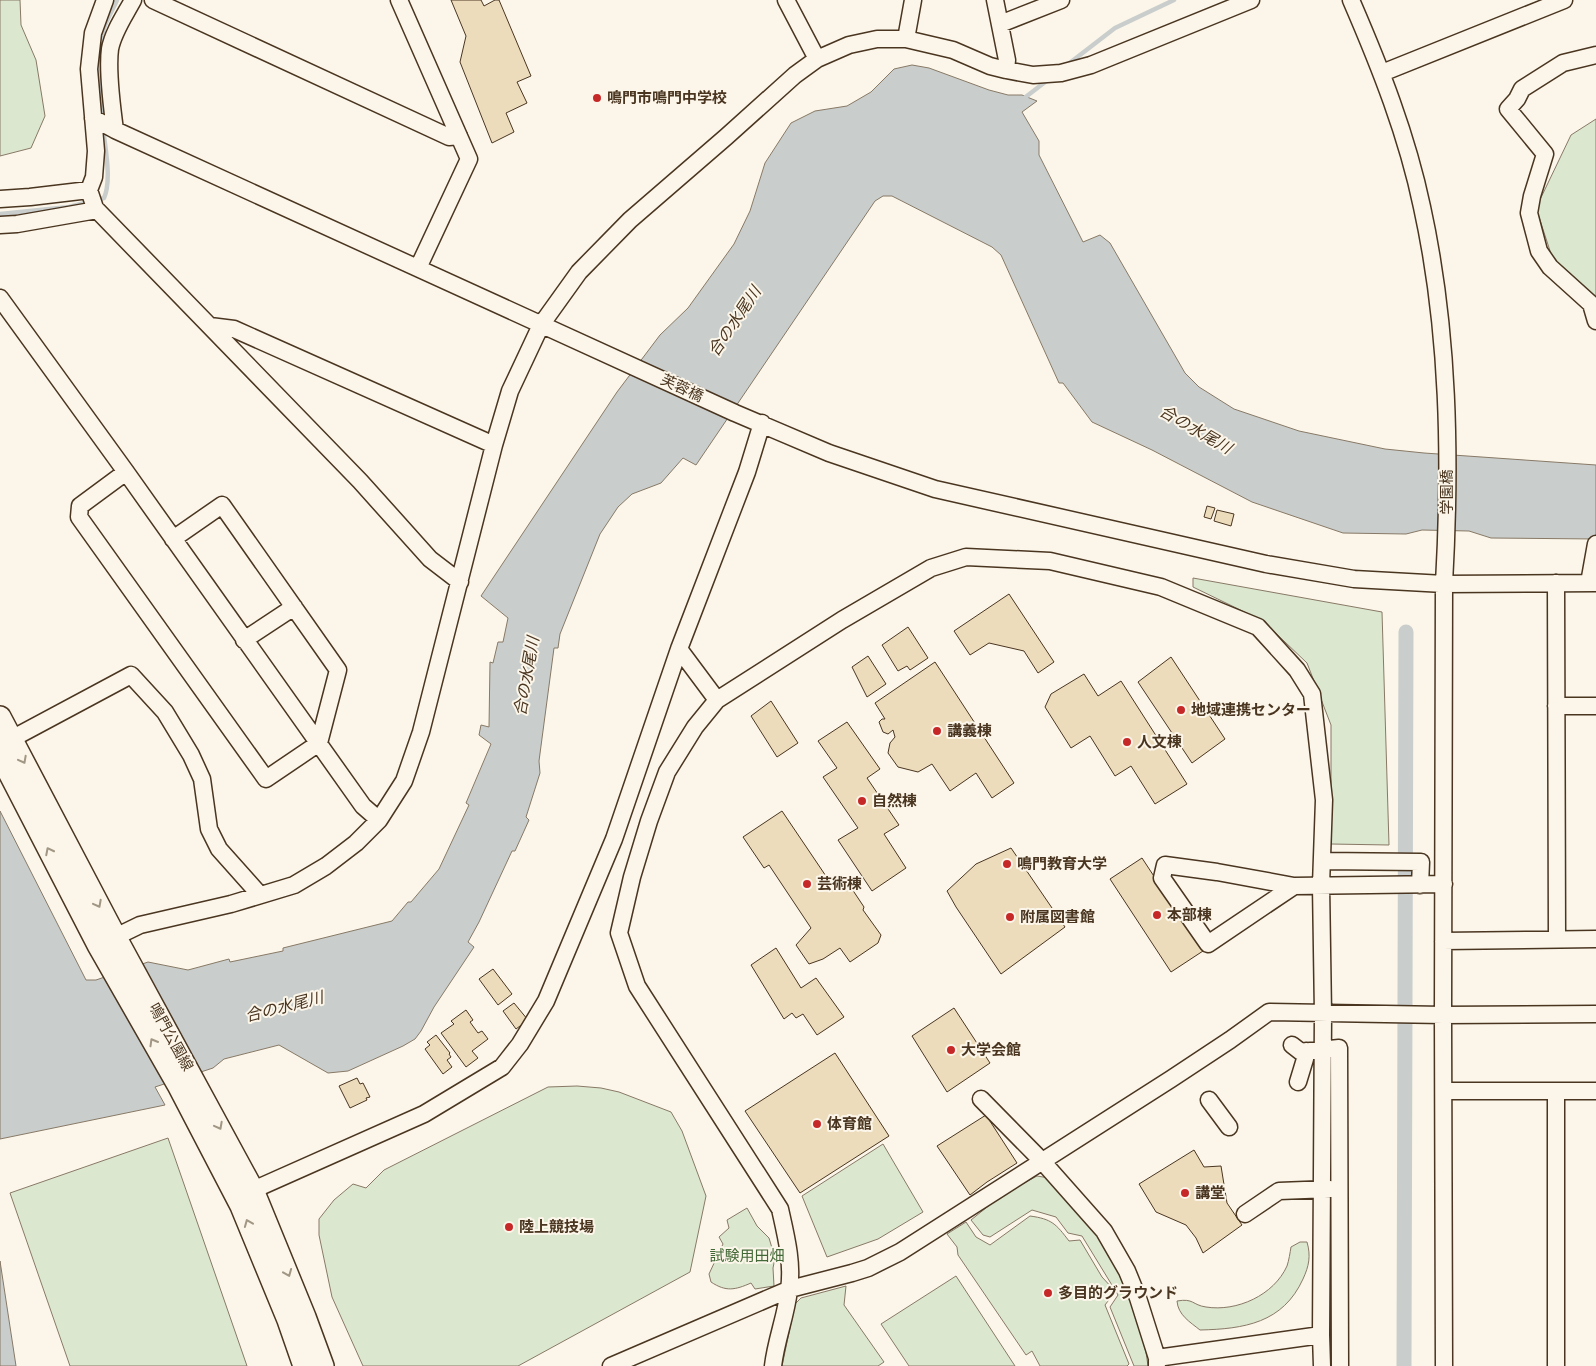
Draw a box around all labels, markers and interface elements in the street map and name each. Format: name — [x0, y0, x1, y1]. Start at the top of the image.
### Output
place label: 鳴門市鳴門中学校 — [607, 88, 727, 106]
marker: 鳴門市鳴門中学校 — [591, 92, 603, 104]
water label: 合の水尾川 — [703, 281, 766, 360]
street label: 芙蓉橋 — [658, 369, 707, 405]
water label: 合の水尾川 — [1156, 400, 1237, 459]
street label: 学園橋 — [1437, 469, 1455, 515]
water label: 合の水尾川 — [509, 633, 543, 717]
place label: 地域連携センター — [1191, 700, 1311, 718]
marker: 地域連携センター — [1175, 704, 1187, 716]
place label: 講義棟 — [947, 721, 992, 739]
marker: 講義棟 — [931, 725, 943, 737]
place label: 人文棟 — [1137, 732, 1182, 750]
marker: 人文棟 — [1121, 736, 1133, 748]
one-way arrow — [17, 755, 27, 764]
place label: 自然棟 — [872, 791, 917, 809]
marker: 自然棟 — [856, 795, 868, 807]
one-way arrow — [46, 847, 56, 856]
place label: 鳴門教育大学 — [1017, 854, 1107, 872]
marker: 鳴門教育大学 — [1001, 858, 1013, 870]
place label: 芸術棟 — [817, 874, 862, 892]
marker: 芸術棟 — [801, 878, 813, 890]
one-way arrow — [92, 899, 102, 908]
place label: 本部棟 — [1167, 905, 1212, 923]
place label: 附属図書館 — [1020, 907, 1095, 925]
marker: 本部棟 — [1151, 909, 1163, 921]
marker: 附属図書館 — [1004, 911, 1016, 923]
water label: 合の水尾川 — [243, 986, 327, 1025]
street label: 鳴門公園線 — [146, 999, 198, 1074]
one-way arrow — [150, 1039, 160, 1048]
place label: 大学会館 — [961, 1040, 1021, 1058]
marker: 大学会館 — [945, 1044, 957, 1056]
place label: 体育館 — [827, 1114, 872, 1132]
marker: 体育館 — [811, 1118, 823, 1130]
one-way arrow — [213, 1121, 223, 1130]
place label: 講堂 — [1195, 1183, 1225, 1201]
marker: 講堂 — [1179, 1187, 1191, 1199]
place label: 陸上競技場 — [519, 1217, 594, 1235]
one-way arrow — [243, 1219, 254, 1228]
marker: 陸上競技場 — [503, 1221, 515, 1233]
park label: 試験用田畑 — [709, 1246, 785, 1264]
one-way arrow — [282, 1269, 292, 1277]
place label: 多目的グラウンド — [1058, 1283, 1178, 1301]
marker: 多目的グラウンド — [1042, 1287, 1054, 1299]

